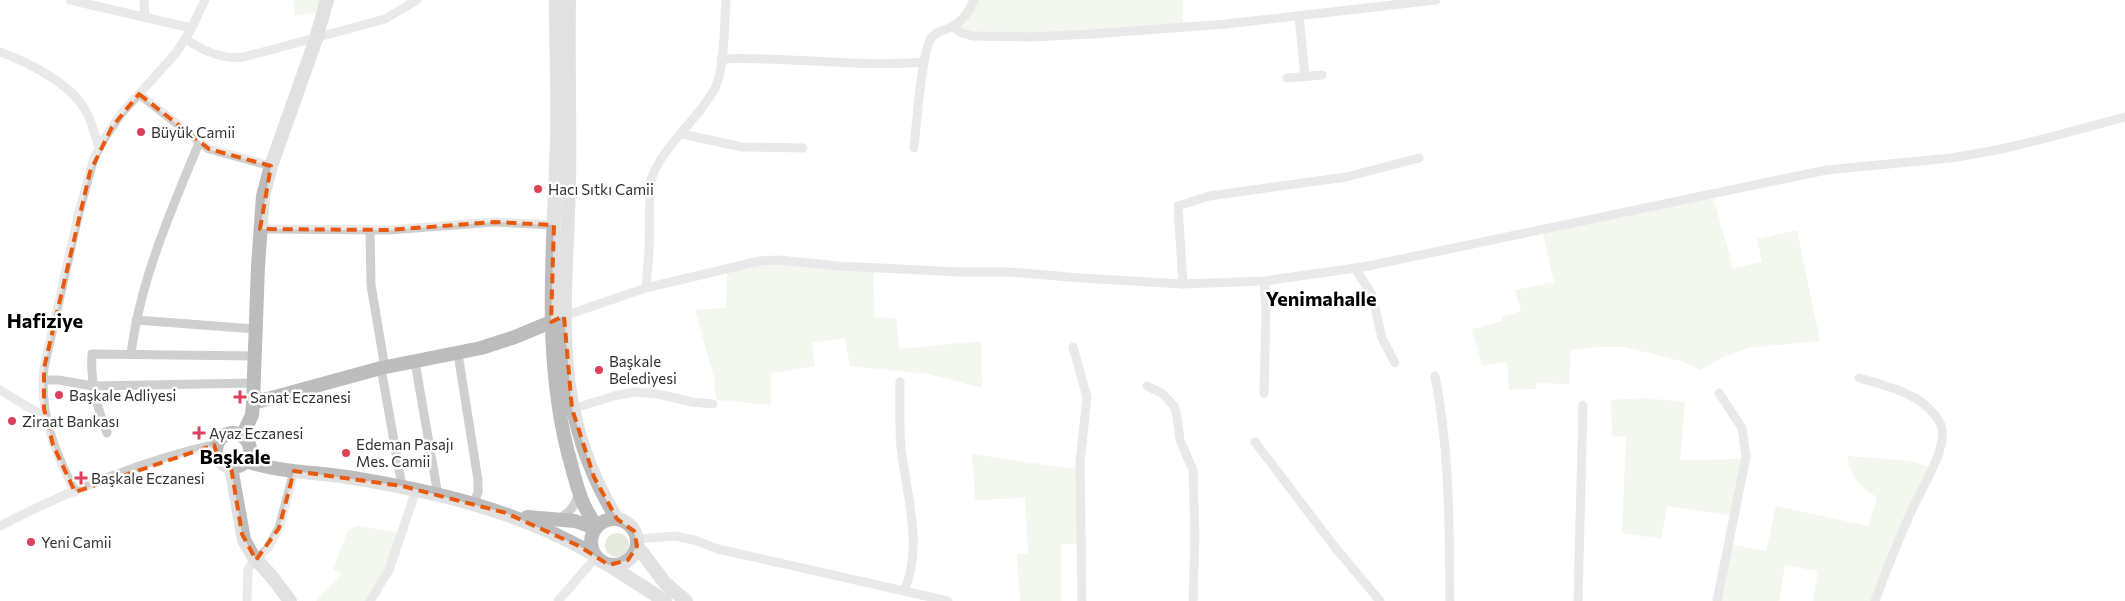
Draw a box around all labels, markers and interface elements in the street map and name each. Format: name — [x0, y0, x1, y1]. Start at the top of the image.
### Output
place label: Büyük Camii — [151, 123, 235, 141]
marker: Büyük Camii — [135, 126, 147, 138]
place label: Hacı Sıtkı Camii — [548, 180, 654, 198]
marker: Hacı Sıtkı Camii — [532, 183, 544, 195]
district label: Yenimahalle — [1266, 286, 1376, 310]
district label: Hafiziye — [7, 308, 83, 332]
place label: Başkale Belediyesi — [609, 352, 677, 387]
marker: Başkale Belediyesi — [593, 364, 605, 376]
place label: Başkale Adliyesi — [69, 386, 176, 404]
place label: Sanat Eczanesi — [250, 388, 351, 406]
marker: Başkale Adliyesi — [53, 389, 65, 401]
marker: Sanat Eczanesi — [234, 391, 246, 403]
place label: Ziraat Bankası — [22, 412, 119, 430]
marker: Ziraat Bankası — [6, 415, 18, 427]
place label: Ayaz Eczanesi — [209, 424, 303, 442]
marker: Ayaz Eczanesi — [193, 427, 205, 439]
place label: Edeman Pasajı Mes. Camii — [356, 435, 453, 470]
district label: Başkale — [199, 444, 271, 468]
marker: Edeman Pasajı Mes. Camii — [340, 447, 352, 459]
place label: Başkale Eczanesi — [91, 469, 205, 487]
marker: Başkale Eczanesi — [75, 472, 87, 484]
place label: Yeni Camii — [41, 533, 112, 551]
marker: Yeni Camii — [25, 536, 37, 548]

